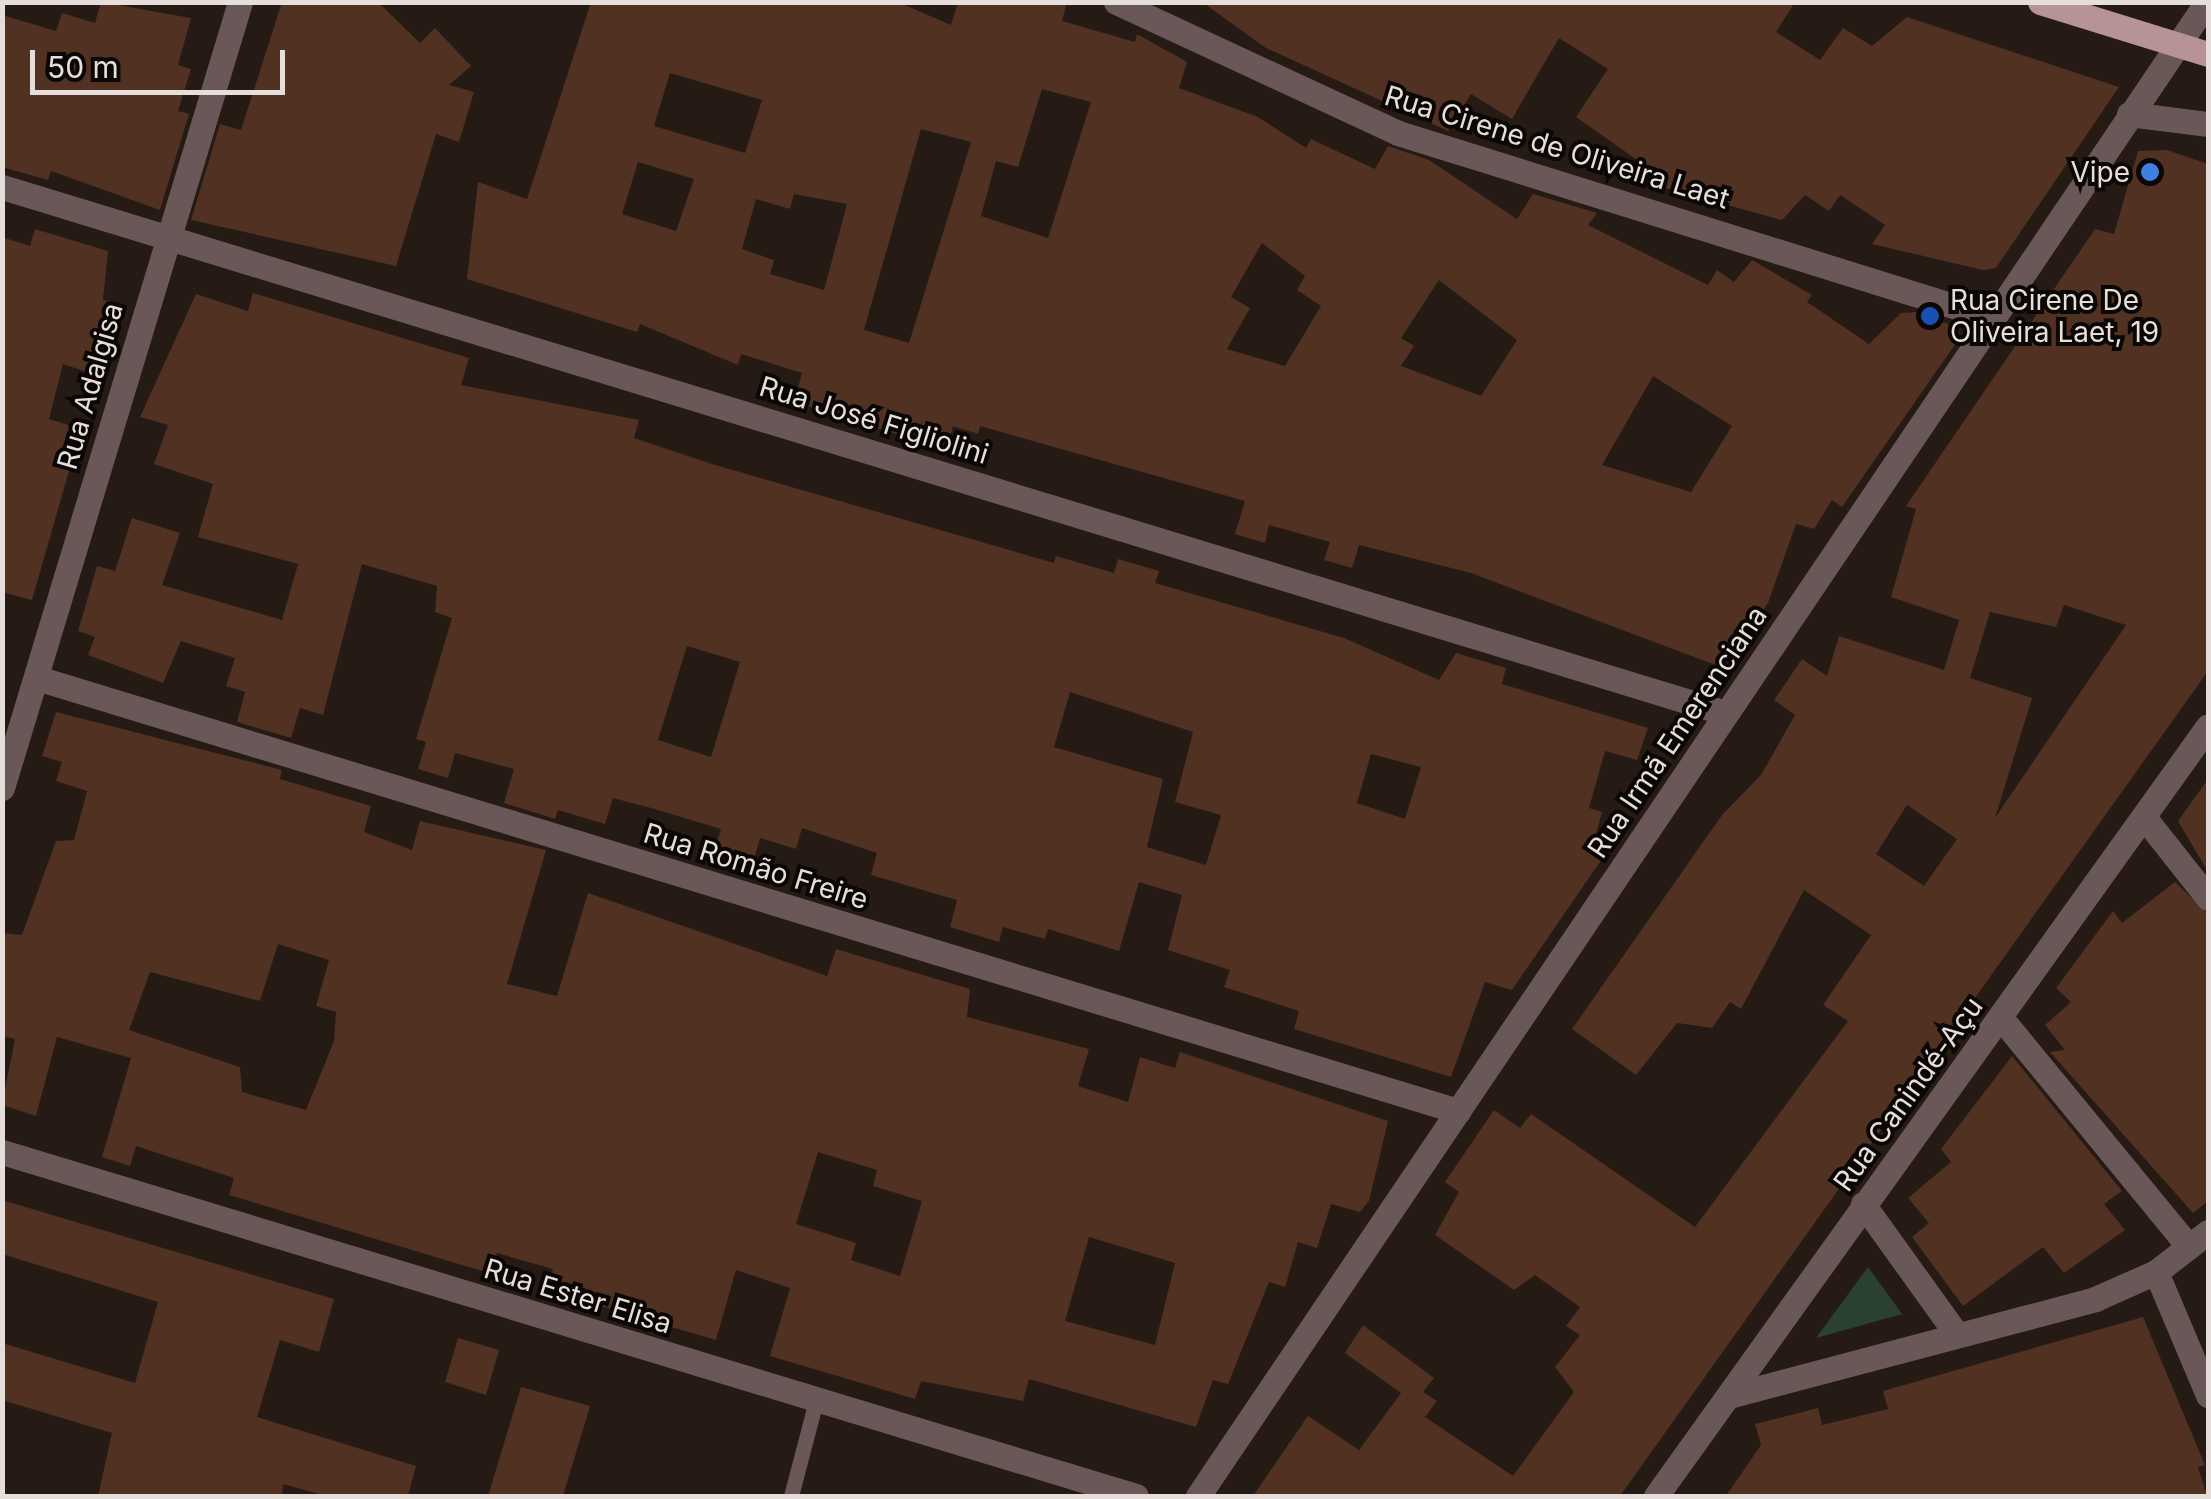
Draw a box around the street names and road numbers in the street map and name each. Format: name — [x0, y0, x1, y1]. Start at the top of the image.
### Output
street label: Rua Cirene de Oliveira Laet — [1381, 79, 1733, 215]
street label: Rua Adalgisa — [50, 299, 130, 473]
street label: Rua José Figliolini — [755, 369, 993, 471]
street label: Rua Irmã Emerenciana — [1580, 600, 1774, 864]
street label: Rua Romão Freire — [640, 816, 872, 916]
street label: Rua Canindé-Açu — [1826, 990, 1990, 1198]
street label: Rua Ester Elisa — [480, 1252, 676, 1340]

